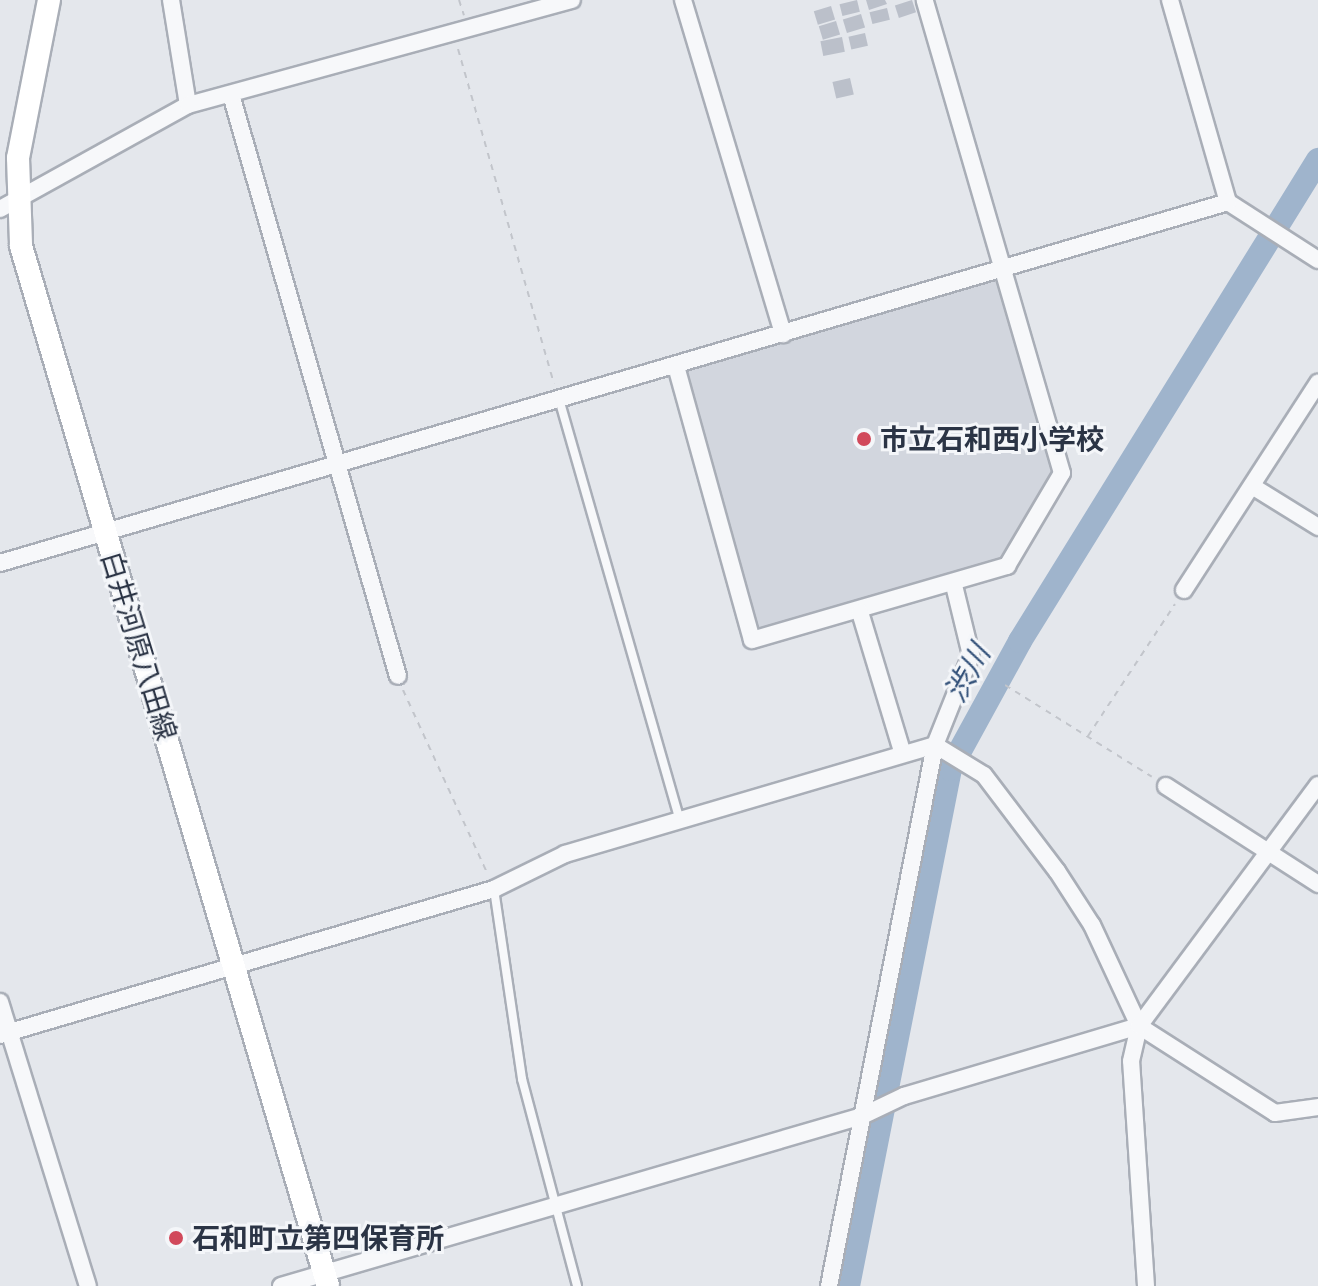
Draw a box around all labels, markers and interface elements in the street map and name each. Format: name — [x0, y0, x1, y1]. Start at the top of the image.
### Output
place label: 市立石和西小学校 — [880, 422, 1104, 456]
marker: 市立石和西小学校 — [855, 430, 873, 448]
street label: 白井河原八田線 — [94, 547, 184, 745]
water label: 渋川 — [937, 638, 997, 708]
place label: 石和町立第四保育所 — [192, 1221, 444, 1255]
marker: 石和町立第四保育所 — [167, 1229, 185, 1247]

